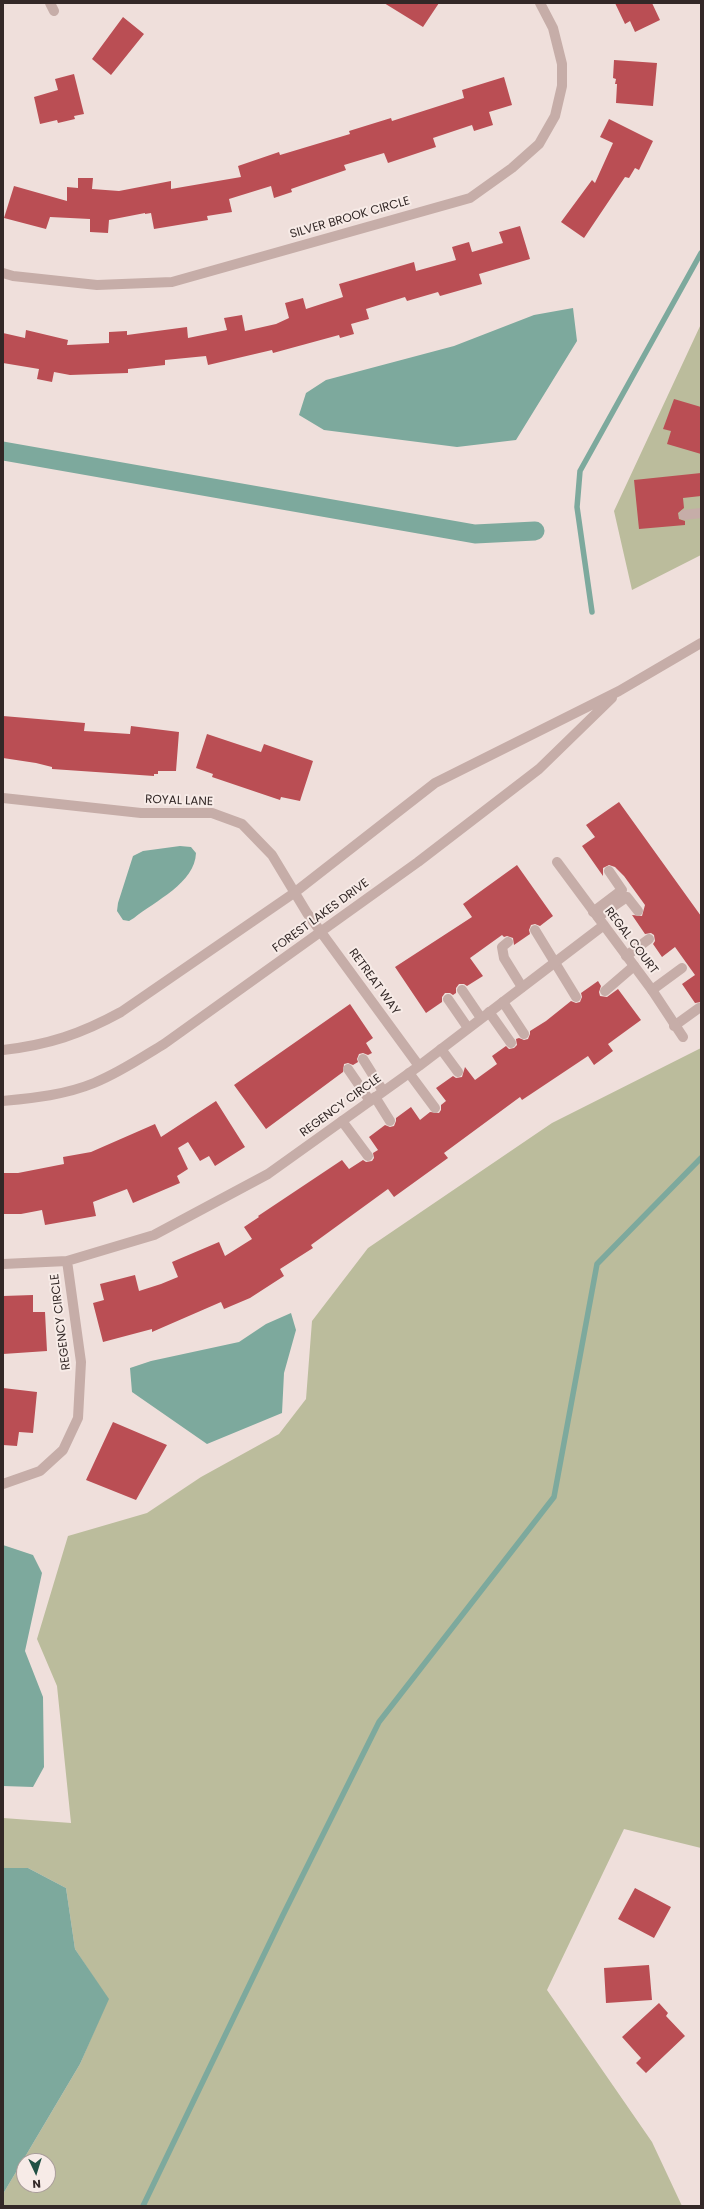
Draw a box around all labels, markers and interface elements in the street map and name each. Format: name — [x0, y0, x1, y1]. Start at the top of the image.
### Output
street label: SILVER BROOK CIRCLE — [288, 194, 412, 242]
street label: ROYAL LANE — [145, 793, 213, 809]
street label: FOREST LAKES DRIVE — [270, 876, 372, 956]
street label: REGAL COURT — [601, 905, 661, 977]
street label: RETREAT WAY — [345, 946, 403, 1018]
street label: REGENCY CIRCLE — [298, 1072, 384, 1140]
street label: REGENCY CIRCLE — [48, 1273, 74, 1371]
north arrow — [16, 2153, 56, 2193]
text: N — [32, 2176, 41, 2192]

